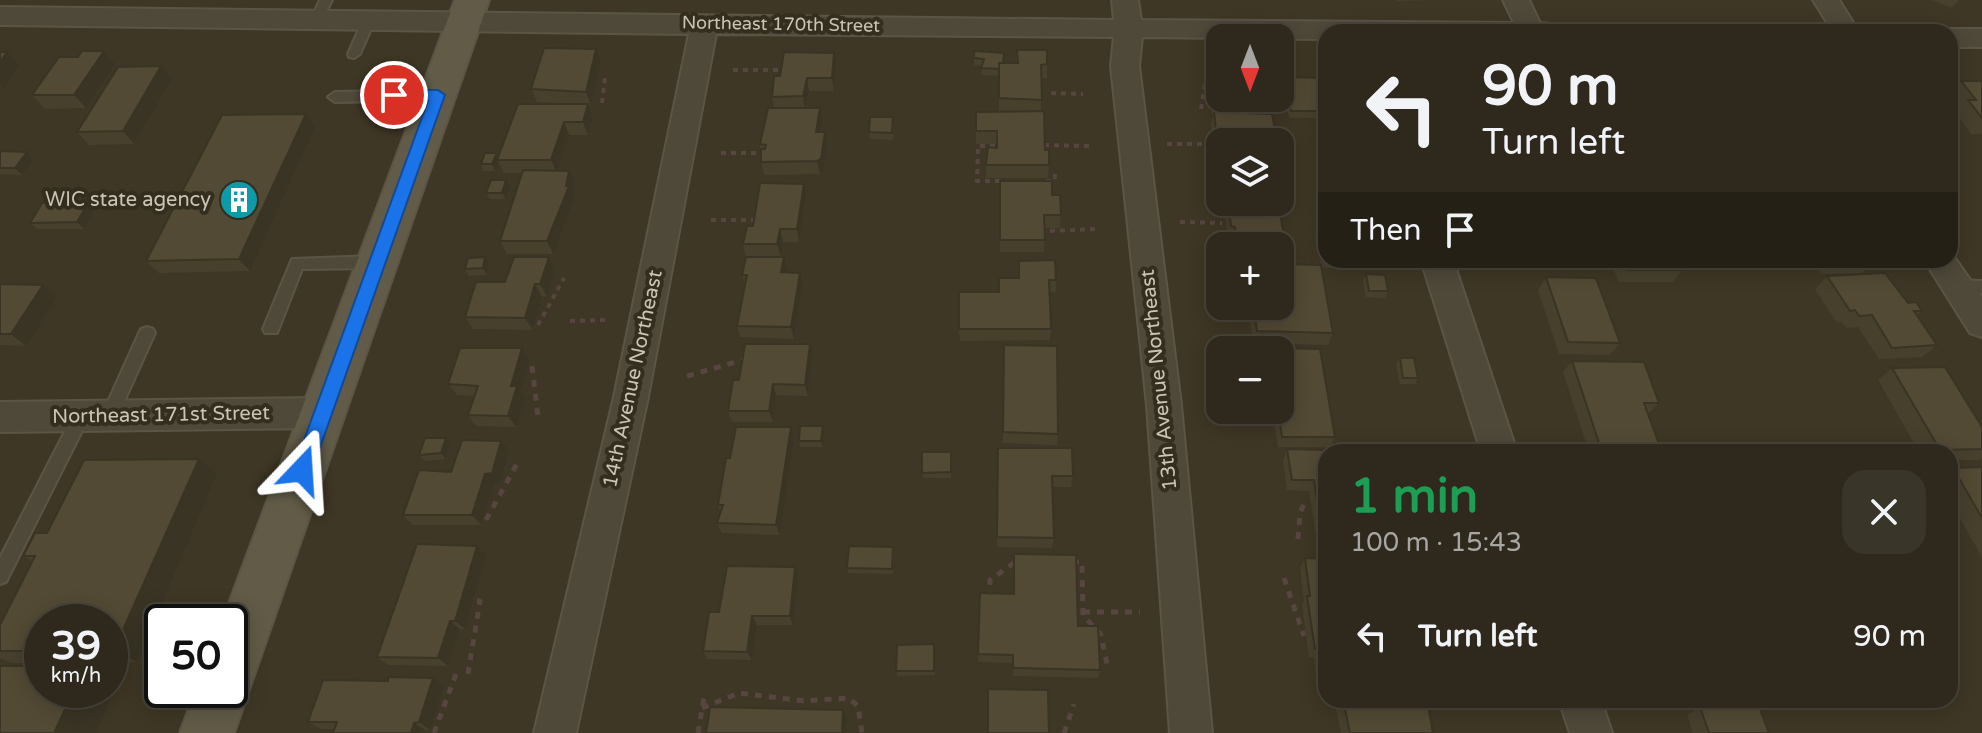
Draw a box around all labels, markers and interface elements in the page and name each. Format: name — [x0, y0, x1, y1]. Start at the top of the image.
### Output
street label: Northeast 170th Street — [682, 11, 880, 37]
north arrow — [1206, 24, 1294, 112]
map controls — [1206, 24, 1294, 424]
text: 90 m — [1482, 53, 1618, 120]
icon: left — [1350, 56, 1454, 160]
pin — [360, 61, 428, 129]
icon: arrive — [372, 73, 416, 117]
text: Turn left — [1482, 121, 1625, 164]
button: layers — [1206, 128, 1294, 216]
building icon: WIC state agency — [218, 179, 260, 221]
place label: WIC state agency — [45, 188, 211, 212]
icon: arrive — [1438, 208, 1482, 252]
text: Then — [1350, 212, 1422, 249]
button: + — [1206, 232, 1294, 320]
street label: 14th Avenue Northeast — [598, 268, 668, 490]
street label: 13th Avenue Northeast — [1135, 268, 1183, 492]
button: − — [1206, 336, 1294, 424]
street label: Northeast 171st Street — [52, 401, 270, 429]
position arrow — [260, 428, 344, 512]
text: 1 min — [1350, 468, 1478, 526]
button: close — [1842, 470, 1926, 554]
text: 100 m · 15:43 — [1350, 527, 1522, 558]
speed limit sign: 50 — [144, 604, 248, 708]
icon: left — [1350, 614, 1394, 658]
text: Turn left — [1418, 618, 1537, 655]
text: 90 m — [1853, 618, 1926, 655]
text: 39 — [51, 622, 101, 670]
text: km/h — [51, 664, 101, 688]

